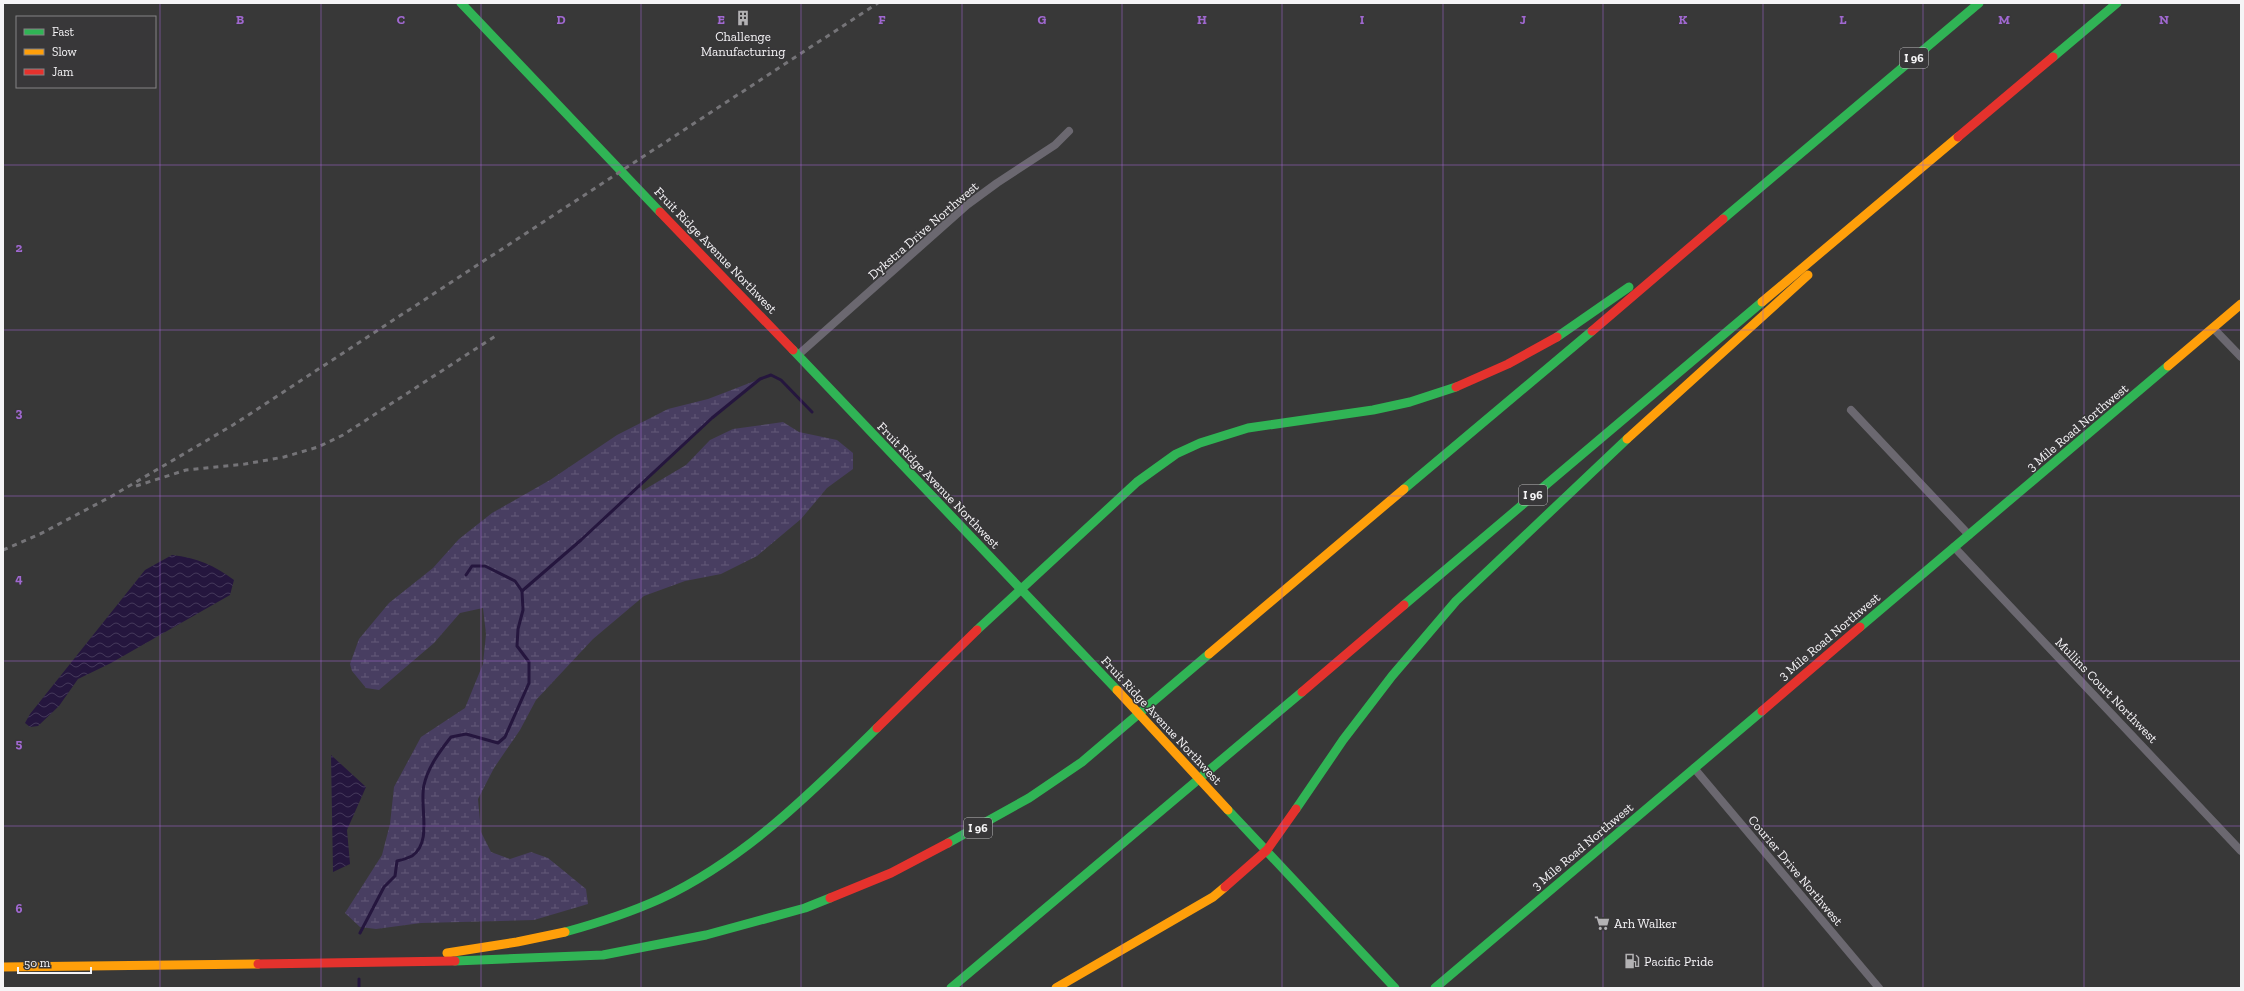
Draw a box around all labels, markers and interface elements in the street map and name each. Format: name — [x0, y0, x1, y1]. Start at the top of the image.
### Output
building icon: Challenge Manufacturing — [734, 9, 752, 27]
text: B — [236, 12, 244, 27]
text: C — [397, 12, 405, 27]
text: D — [556, 12, 566, 27]
text: E — [717, 12, 725, 27]
text: F — [878, 12, 886, 27]
text: G — [1038, 12, 1047, 27]
text: H — [1197, 12, 1207, 27]
text: I — [1360, 12, 1365, 27]
text: J — [1520, 12, 1526, 27]
text: K — [1679, 12, 1688, 27]
text: L — [1839, 12, 1847, 27]
text: M — [1998, 12, 2010, 27]
text: N — [2159, 12, 2169, 27]
legend — [16, 16, 156, 88]
text: Fast — [52, 25, 75, 39]
place label: Challenge Manufacturing — [701, 29, 785, 59]
text: Slow — [52, 45, 78, 59]
road number: I 96 — [1900, 48, 1928, 68]
text: Jam — [52, 65, 74, 79]
street label: Dykstra Drive Northwest — [865, 178, 982, 282]
street label: Fruit Ridge Avenue Northwest — [651, 184, 780, 317]
text: 2 — [16, 240, 23, 255]
street label: 3 Mile Road Northwest — [2024, 381, 2131, 474]
text: 3 — [16, 405, 23, 420]
street label: Fruit Ridge Avenue Northwest — [874, 419, 1003, 552]
road number: I 96 — [1519, 485, 1547, 505]
text: 4 — [15, 571, 23, 586]
street label: 3 Mile Road Northwest — [1776, 590, 1883, 683]
street label: Mullins Court Northwest — [2052, 635, 2161, 746]
street label: Fruit Ridge Avenue Northwest — [1098, 653, 1225, 788]
text: 5 — [16, 736, 23, 751]
street label: 3 Mile Road Northwest — [1529, 800, 1636, 893]
street label: Courier Drive Northwest — [1745, 812, 1846, 929]
road number: I 96 — [964, 818, 992, 838]
text: 6 — [16, 901, 23, 916]
supermarket icon: Arh Walker — [1593, 914, 1611, 932]
place label: Arh Walker — [1614, 916, 1677, 931]
scale bar — [18, 949, 91, 975]
fuel station icon: Pacific Pride — [1623, 952, 1641, 970]
place label: Pacific Pride — [1644, 954, 1713, 969]
text: 50 m — [24, 956, 51, 970]

